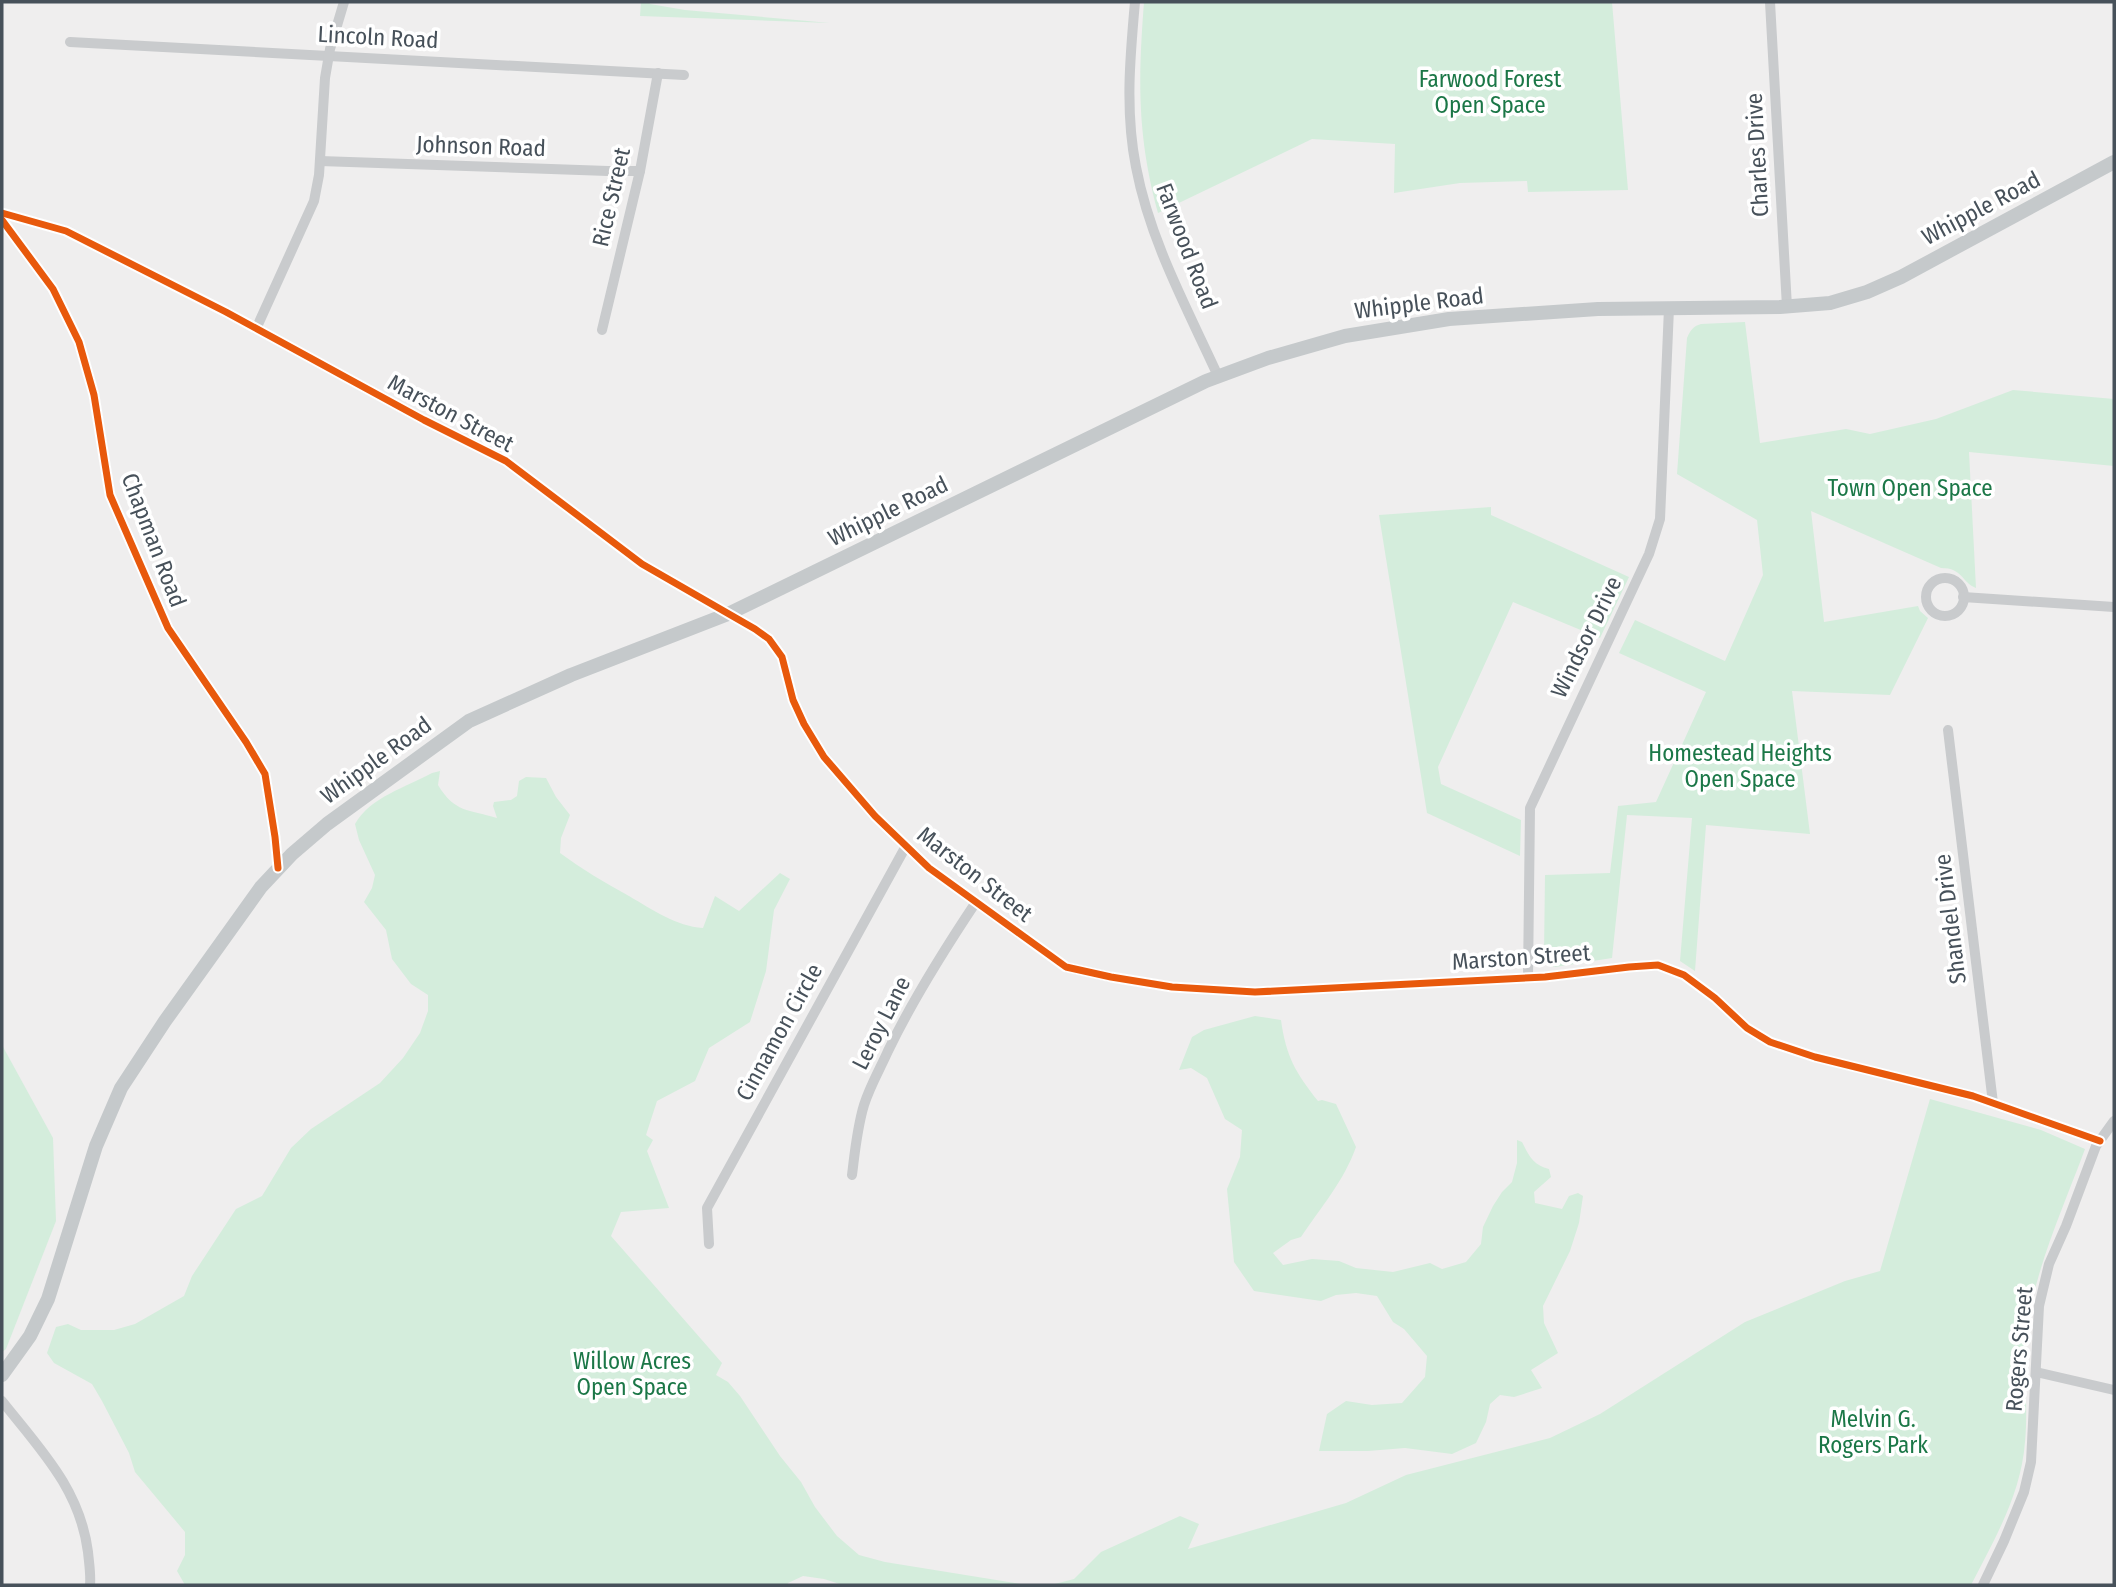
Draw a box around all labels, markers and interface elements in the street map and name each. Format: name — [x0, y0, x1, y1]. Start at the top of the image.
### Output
street label: Lincoln Road — [317, 20, 439, 54]
park label: Farwood Forest Open Space — [1419, 65, 1562, 119]
street label: Charles Drive — [1740, 92, 1774, 218]
street label: Johnson Road — [416, 130, 546, 162]
street label: Rice Street — [586, 144, 636, 249]
street label: Whipple Road — [1917, 165, 2045, 251]
street label: Farwood Road — [1150, 179, 1224, 313]
street label: Whipple Road — [1353, 281, 1485, 325]
street label: Marston Street — [383, 368, 519, 458]
street label: Chapman Road — [116, 469, 192, 611]
street label: Whipple Road — [823, 470, 953, 552]
park label: Town Open Space — [1827, 474, 1993, 502]
street label: Windsor Drive — [1545, 572, 1627, 702]
street label: Whipple Road — [315, 710, 437, 810]
park label: Homestead Heights Open Space — [1648, 739, 1832, 793]
street label: Marston Street — [912, 820, 1039, 928]
street label: Shandel Drive — [1928, 852, 1972, 986]
street label: Marston Street — [1451, 938, 1592, 976]
street label: Cinnamon Circle — [730, 959, 828, 1105]
street label: Leroy Lane — [846, 972, 916, 1074]
street label: Rogers Street — [2000, 1285, 2038, 1413]
park label: Willow Acres Open Space — [573, 1347, 691, 1401]
park label: Melvin G. Rogers Park — [1818, 1405, 1928, 1459]

